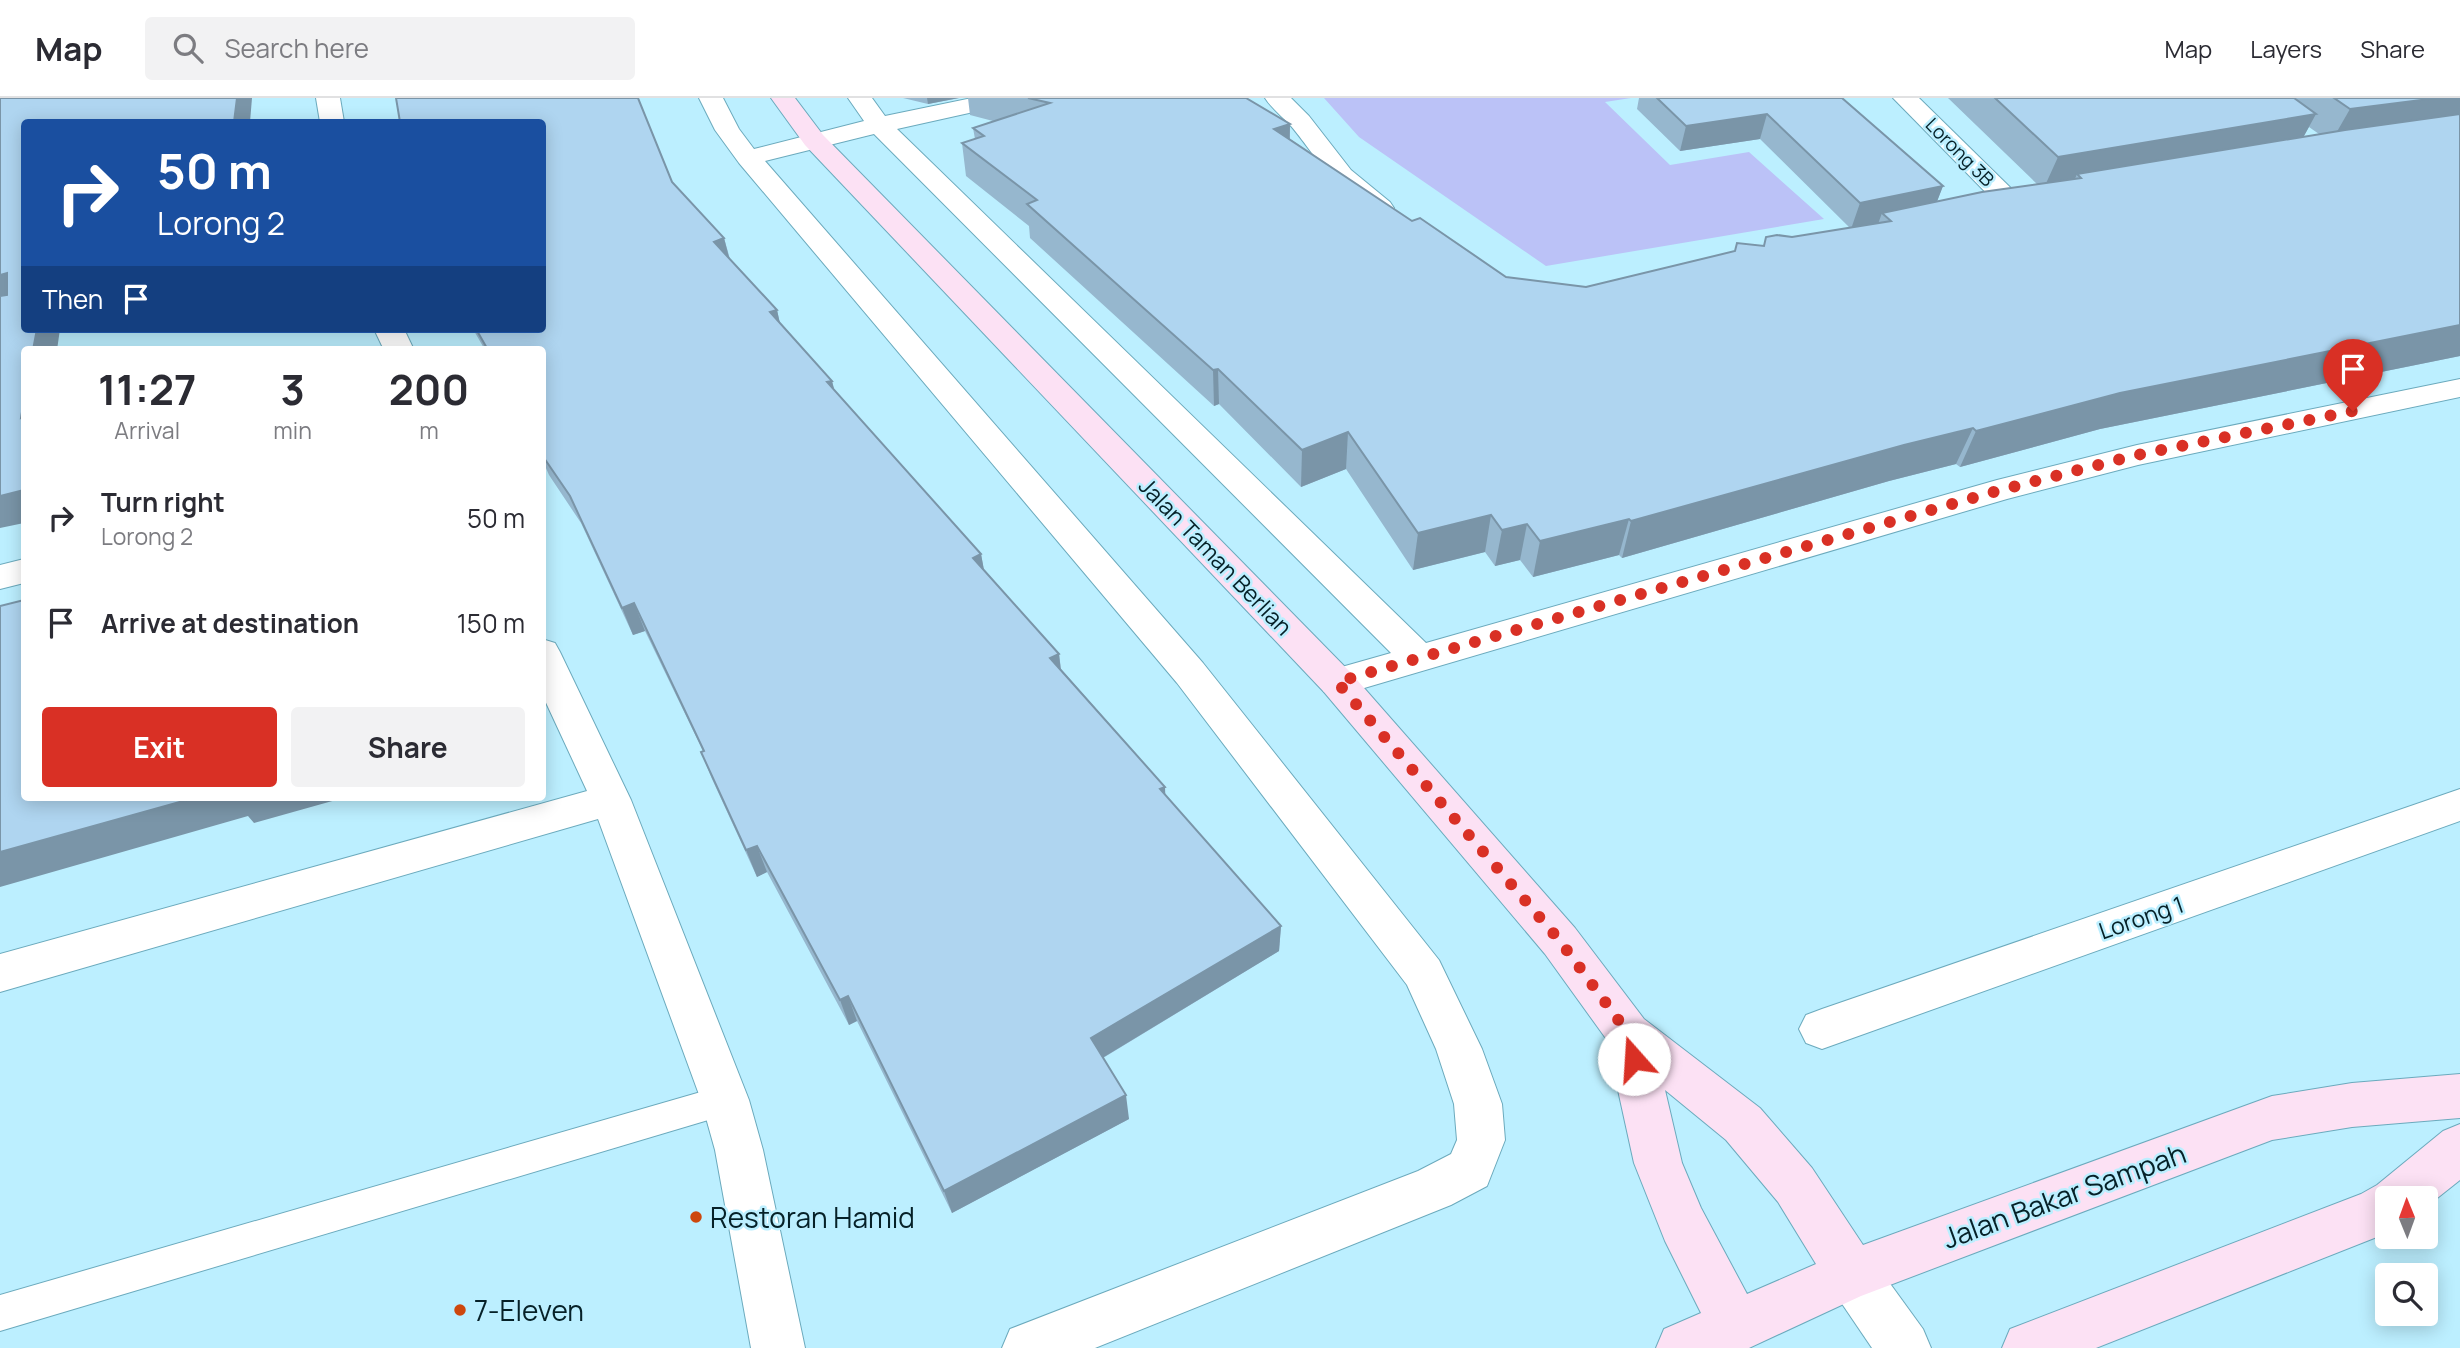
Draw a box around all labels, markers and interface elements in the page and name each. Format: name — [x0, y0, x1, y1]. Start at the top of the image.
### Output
search box — [145, 17, 635, 80]
text: Map — [35, 26, 103, 71]
icon: search — [169, 29, 207, 67]
text: Search here — [225, 30, 369, 66]
text: Map — [2165, 32, 2212, 65]
text: Layers — [2250, 32, 2322, 65]
text: Share — [2360, 32, 2425, 65]
street label: Lorong 3B — [1920, 112, 2000, 192]
text: 50 m — [157, 137, 272, 204]
icon: right — [42, 147, 133, 238]
text: Lorong 2 — [157, 201, 285, 245]
icon: arrive — [117, 280, 155, 318]
text: Then — [42, 281, 103, 317]
pin — [2323, 339, 2383, 411]
icon: arrive — [2334, 350, 2372, 388]
text: 11:27 — [98, 360, 196, 418]
text: 3 — [280, 360, 305, 418]
text: 200 — [389, 360, 469, 418]
text: Arrival — [114, 414, 180, 446]
text: min — [273, 414, 312, 446]
text: m — [419, 414, 439, 446]
street label: Jalan Taman Berlian — [1132, 470, 1300, 642]
text: Turn right — [101, 484, 225, 520]
icon: right — [42, 499, 80, 537]
text: 50 m — [467, 500, 525, 536]
text: Lorong 2 — [101, 520, 193, 552]
icon: arrive — [42, 604, 80, 642]
text: Arrive at destination — [101, 605, 359, 641]
text: 150 m — [457, 605, 525, 641]
button: Exit — [42, 707, 277, 787]
button: Share — [291, 707, 525, 787]
street label: Lorong 1 — [2094, 888, 2188, 946]
position arrow — [1597, 1022, 1671, 1096]
street label: Jalan Bakar Sampah — [1937, 1133, 2191, 1257]
north arrow — [2375, 1186, 2438, 1250]
map controls — [2375, 1186, 2438, 1326]
place label: Restoran Hamid — [710, 1198, 915, 1236]
marker: Restoran Hamid — [688, 1209, 704, 1225]
button: search — [2375, 1263, 2438, 1326]
place label: 7-Eleven — [474, 1291, 584, 1329]
marker: 7-Eleven — [452, 1302, 468, 1318]

